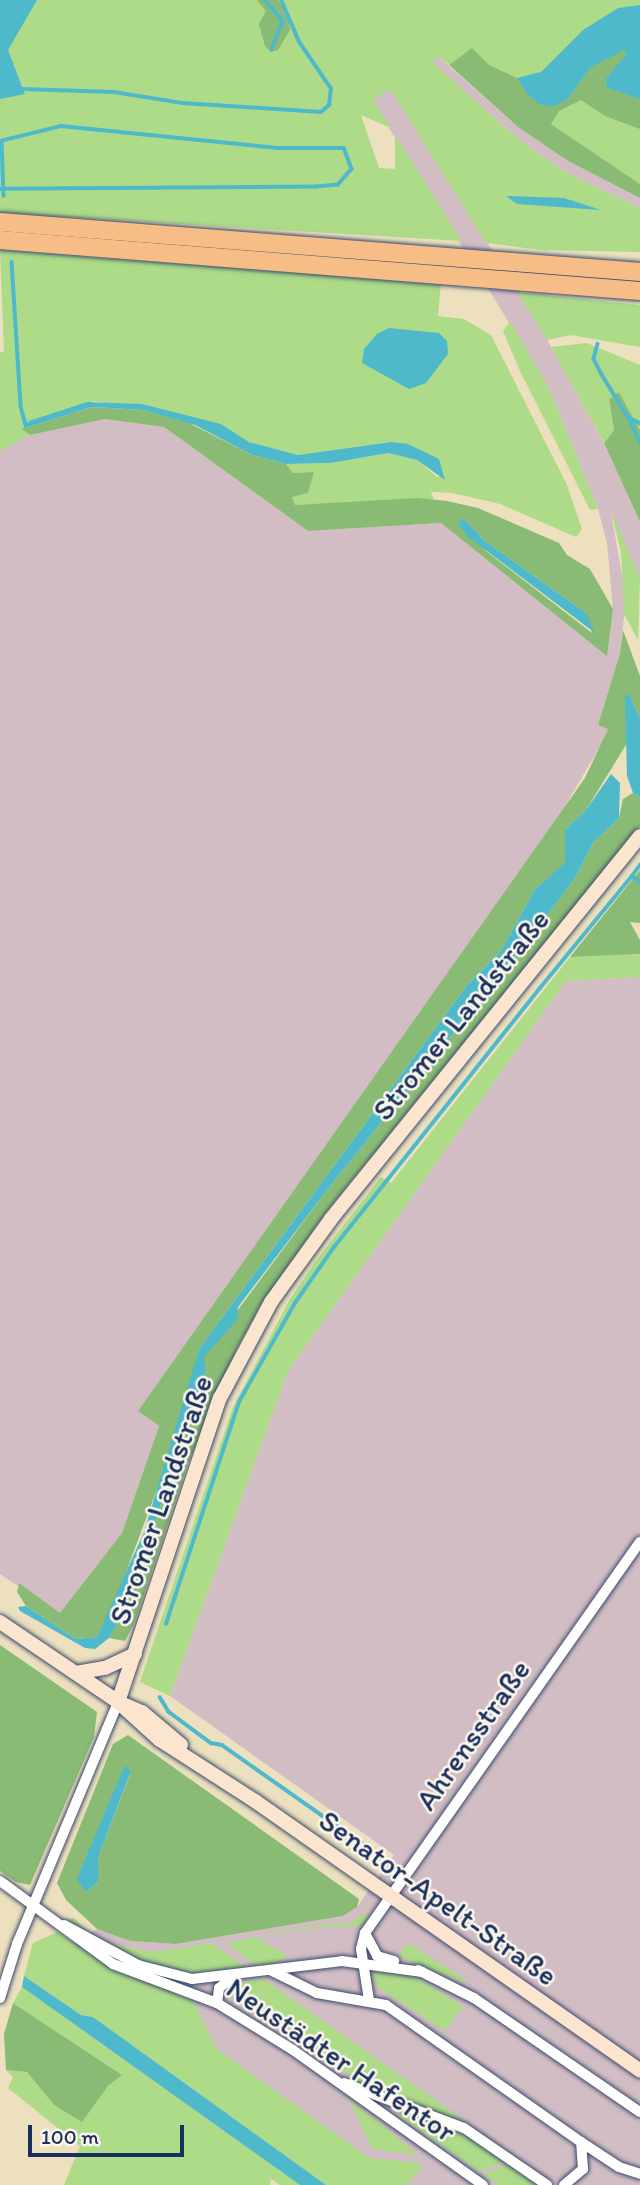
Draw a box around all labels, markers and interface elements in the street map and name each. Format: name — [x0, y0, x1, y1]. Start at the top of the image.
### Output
street label: Stromer Landstraße — [365, 902, 557, 1128]
street label: Stromer Landstraße — [102, 1371, 220, 1629]
street label: Ahrensstraße — [408, 1653, 538, 1817]
street label: Senator-Apelt-Straße — [312, 1802, 564, 1994]
street label: Neustädter Hafentor — [220, 1970, 462, 2150]
scale bar — [32, 2112, 187, 2156]
text: 100 m — [41, 2124, 99, 2149]

